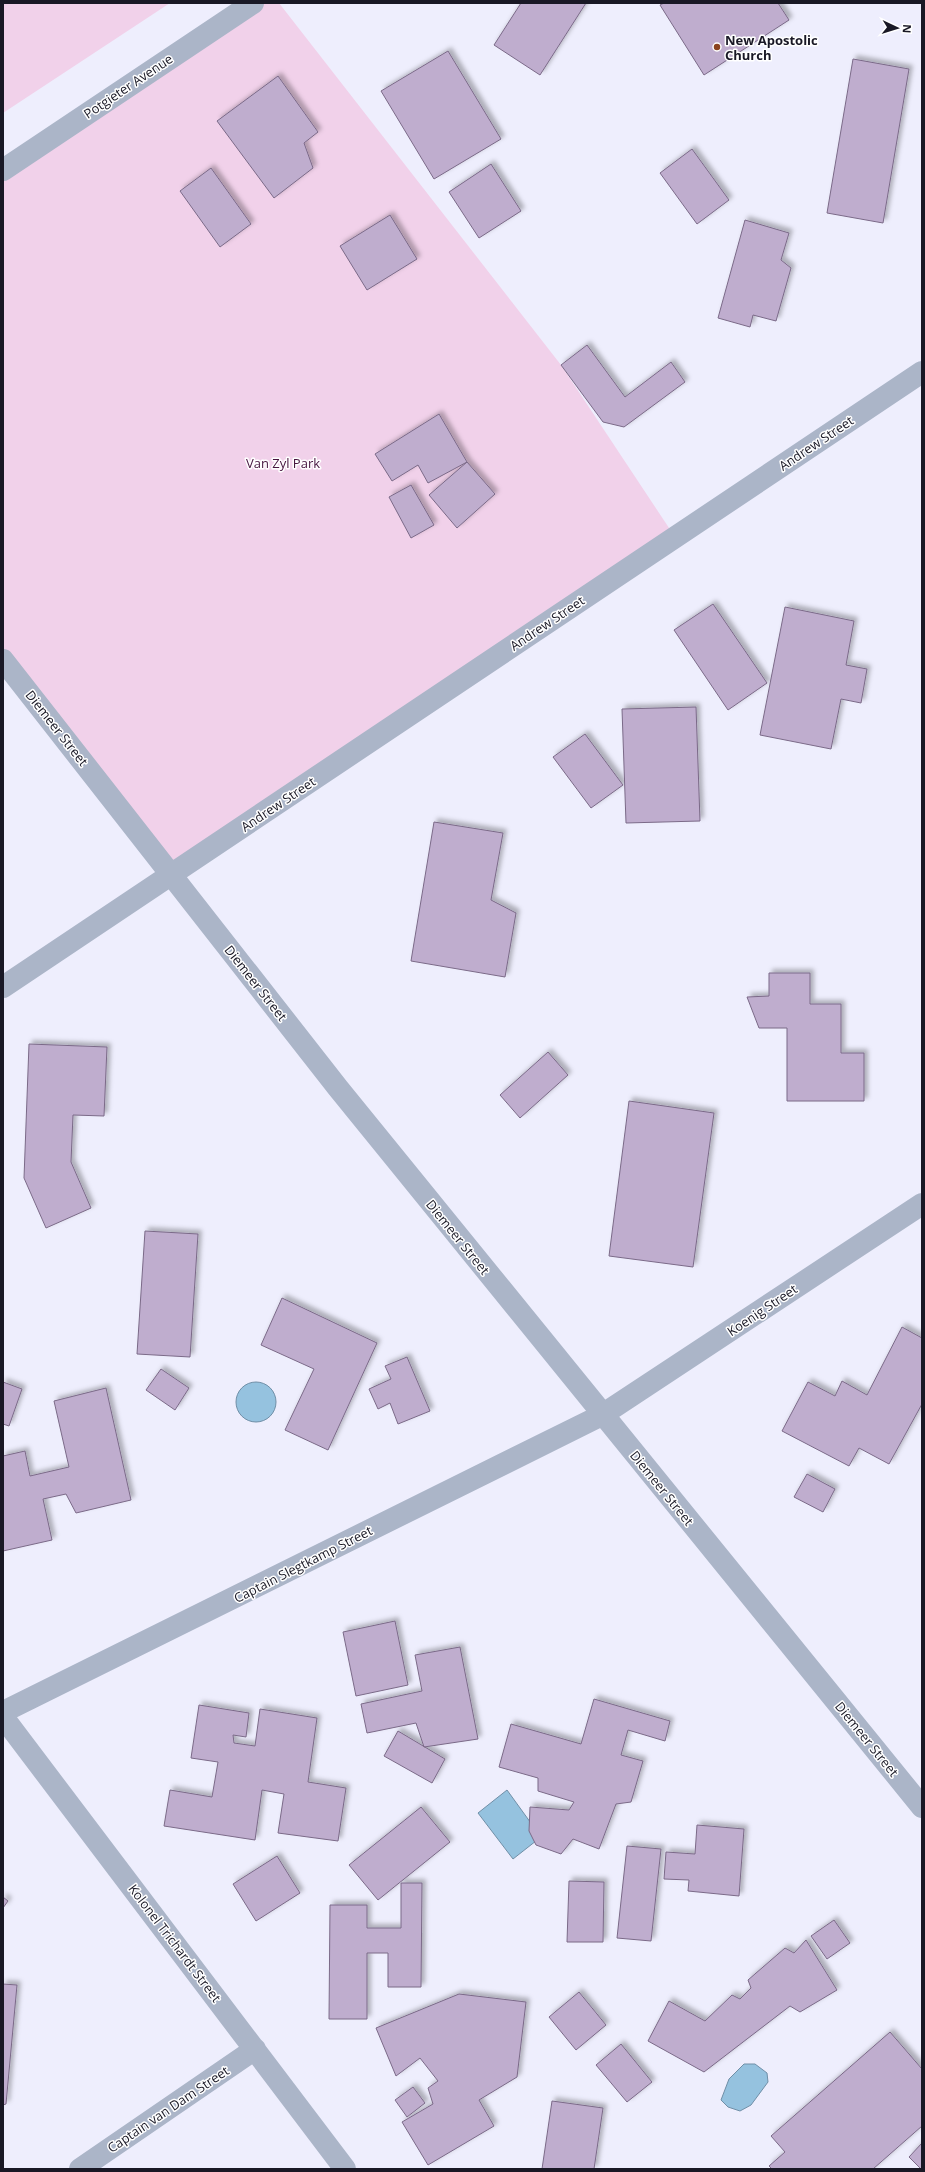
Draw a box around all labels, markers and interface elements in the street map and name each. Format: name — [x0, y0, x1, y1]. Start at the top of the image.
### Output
north arrow — [877, 8, 917, 48]
text: N — [900, 24, 915, 34]
place label: New Apostolic Church — [725, 31, 818, 64]
marker: New Apostolic Church — [712, 42, 722, 52]
street label: Potgieter Avenue — [80, 50, 176, 122]
street label: Andrew Street — [775, 411, 857, 475]
park label: Van Zyl Park — [246, 454, 320, 472]
street label: Andrew Street — [506, 591, 588, 655]
street label: Diemeer Street — [22, 686, 93, 770]
street label: Andrew Street — [237, 772, 319, 836]
street label: Diemeer Street — [221, 941, 292, 1025]
street label: Diemeer Street — [422, 1196, 494, 1279]
street label: Koenig Street — [723, 1280, 801, 1340]
street label: Diemeer Street — [626, 1447, 698, 1530]
street label: Captain Slegtkamp Street — [231, 1521, 376, 1607]
street label: Diemeer Street — [831, 1698, 903, 1781]
street label: Kolonel Trichardt Street — [125, 1880, 226, 2006]
street label: Captain van Dam Street — [104, 2061, 233, 2157]

